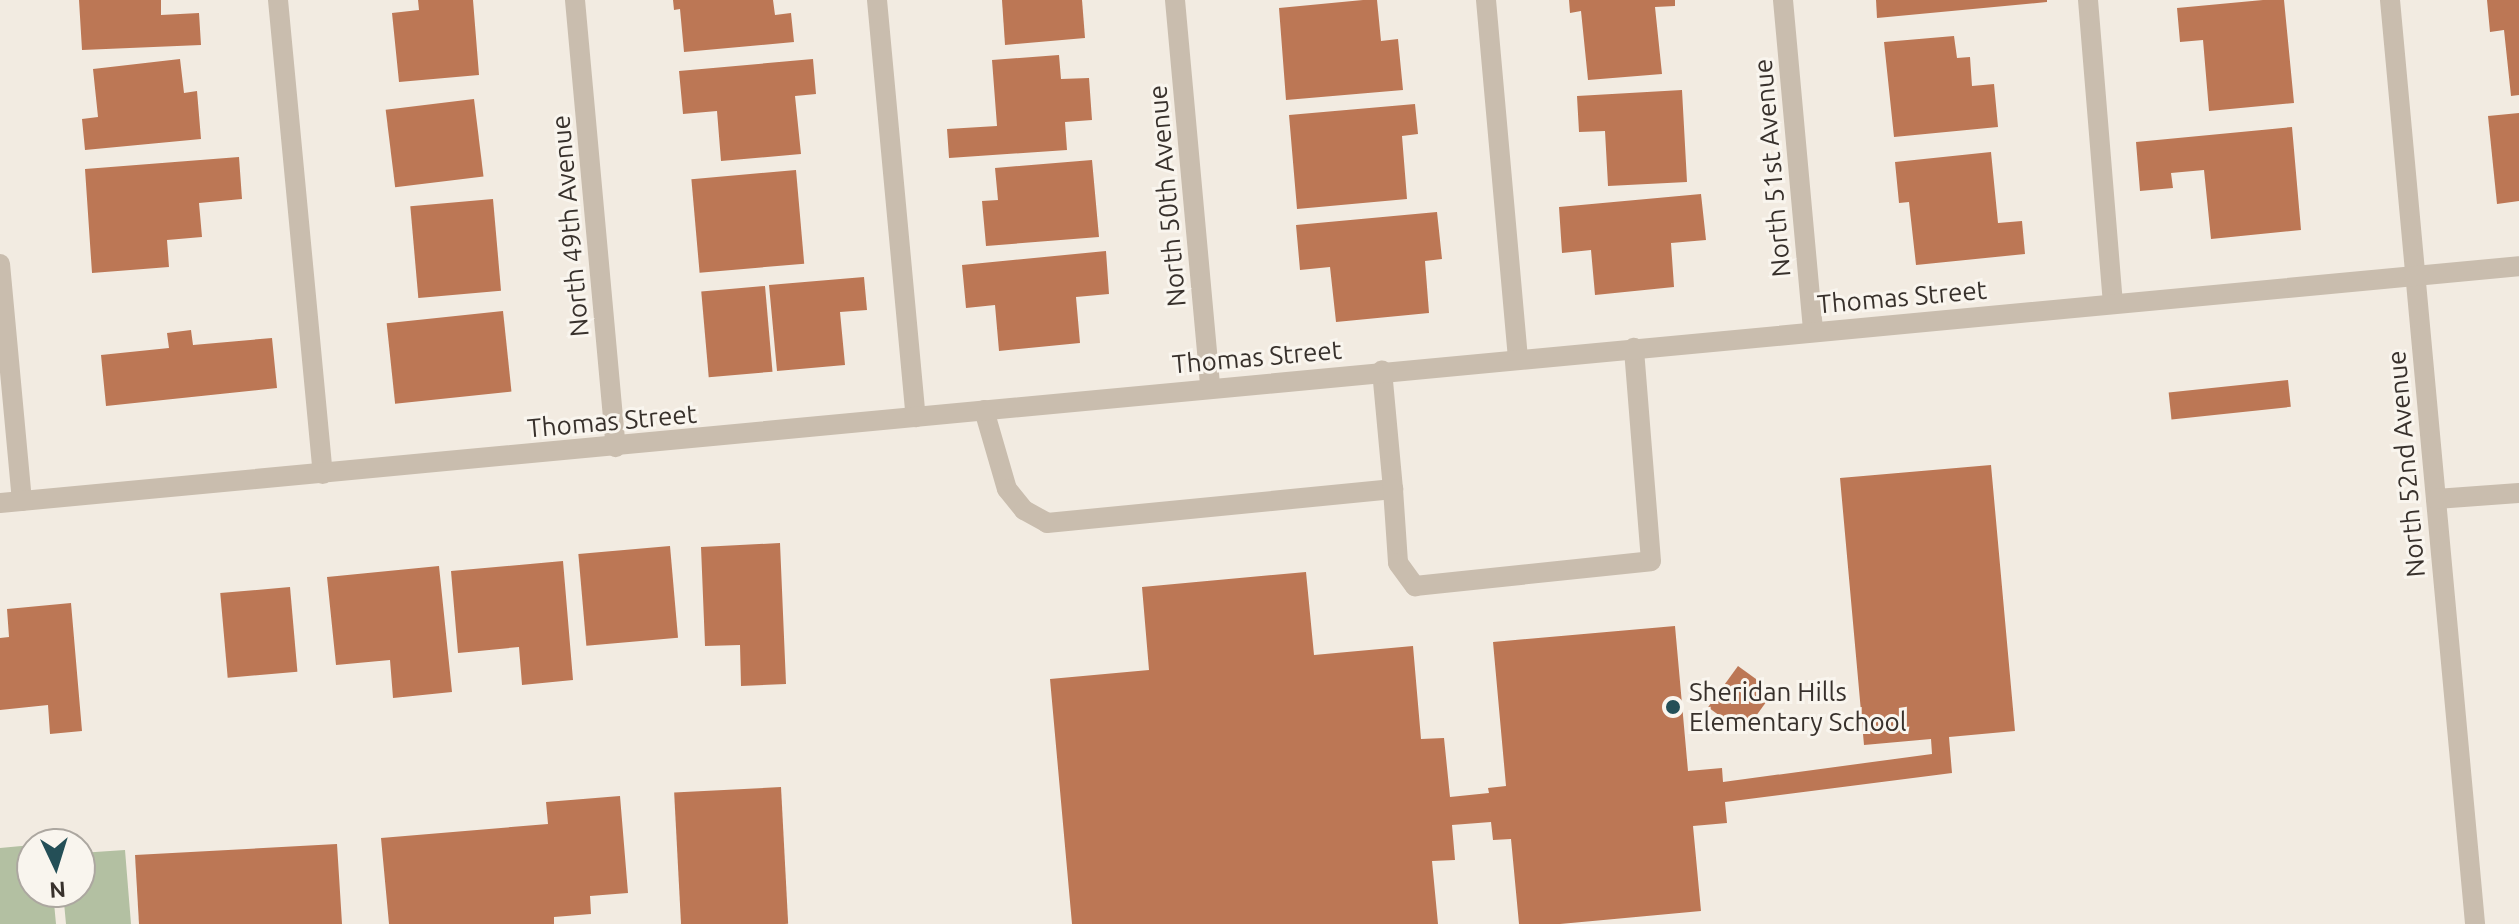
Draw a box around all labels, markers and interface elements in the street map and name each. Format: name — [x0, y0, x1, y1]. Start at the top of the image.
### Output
street label: North 51st Avenue — [1747, 58, 1797, 278]
street label: North 50th Avenue — [1142, 84, 1192, 308]
street label: North 49th Avenue — [545, 114, 595, 338]
street label: Thomas Street — [1816, 274, 1988, 320]
street label: Thomas Street — [1171, 334, 1343, 380]
street label: North 52nd Avenue — [2381, 349, 2431, 579]
street label: Thomas Street — [526, 398, 698, 444]
place label: Sheridan Hills Elementary School — [1689, 676, 1907, 738]
marker: Sheridan Hills Elementary School — [1664, 698, 1682, 716]
north arrow — [16, 828, 96, 908]
text: N — [49, 877, 67, 903]

